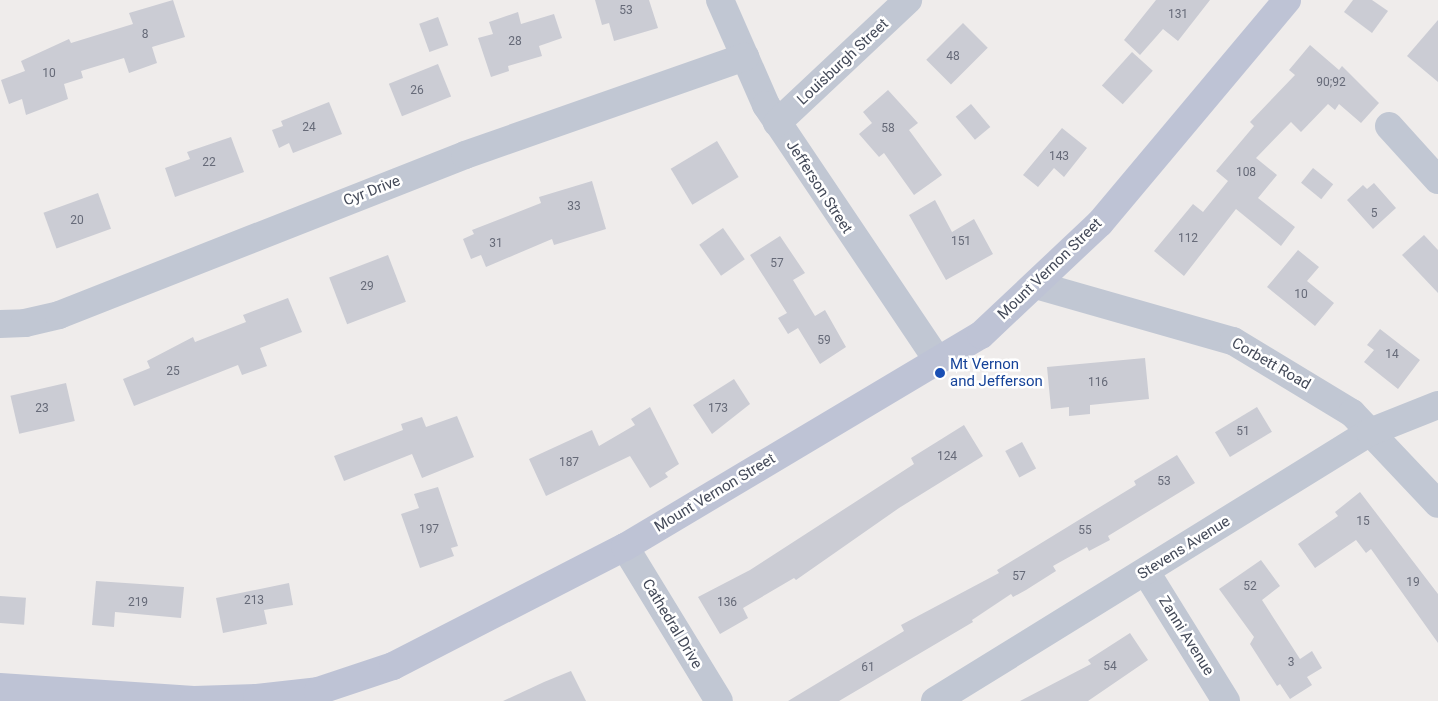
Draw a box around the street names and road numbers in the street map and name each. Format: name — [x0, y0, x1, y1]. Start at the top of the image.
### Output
street label: Louisburgh Street — [794, 15, 892, 109]
street label: Jefferson Street — [782, 137, 856, 237]
street label: Cyr Drive — [341, 172, 403, 210]
street label: Mount Vernon Street — [994, 215, 1106, 323]
street label: Corbett Road — [1229, 334, 1313, 394]
street label: Mount Vernon Street — [651, 450, 779, 536]
street label: Stevens Avenue — [1134, 512, 1234, 584]
street label: Cathedral Drive — [638, 576, 706, 672]
street label: Zanni Avenue — [1154, 593, 1218, 679]

